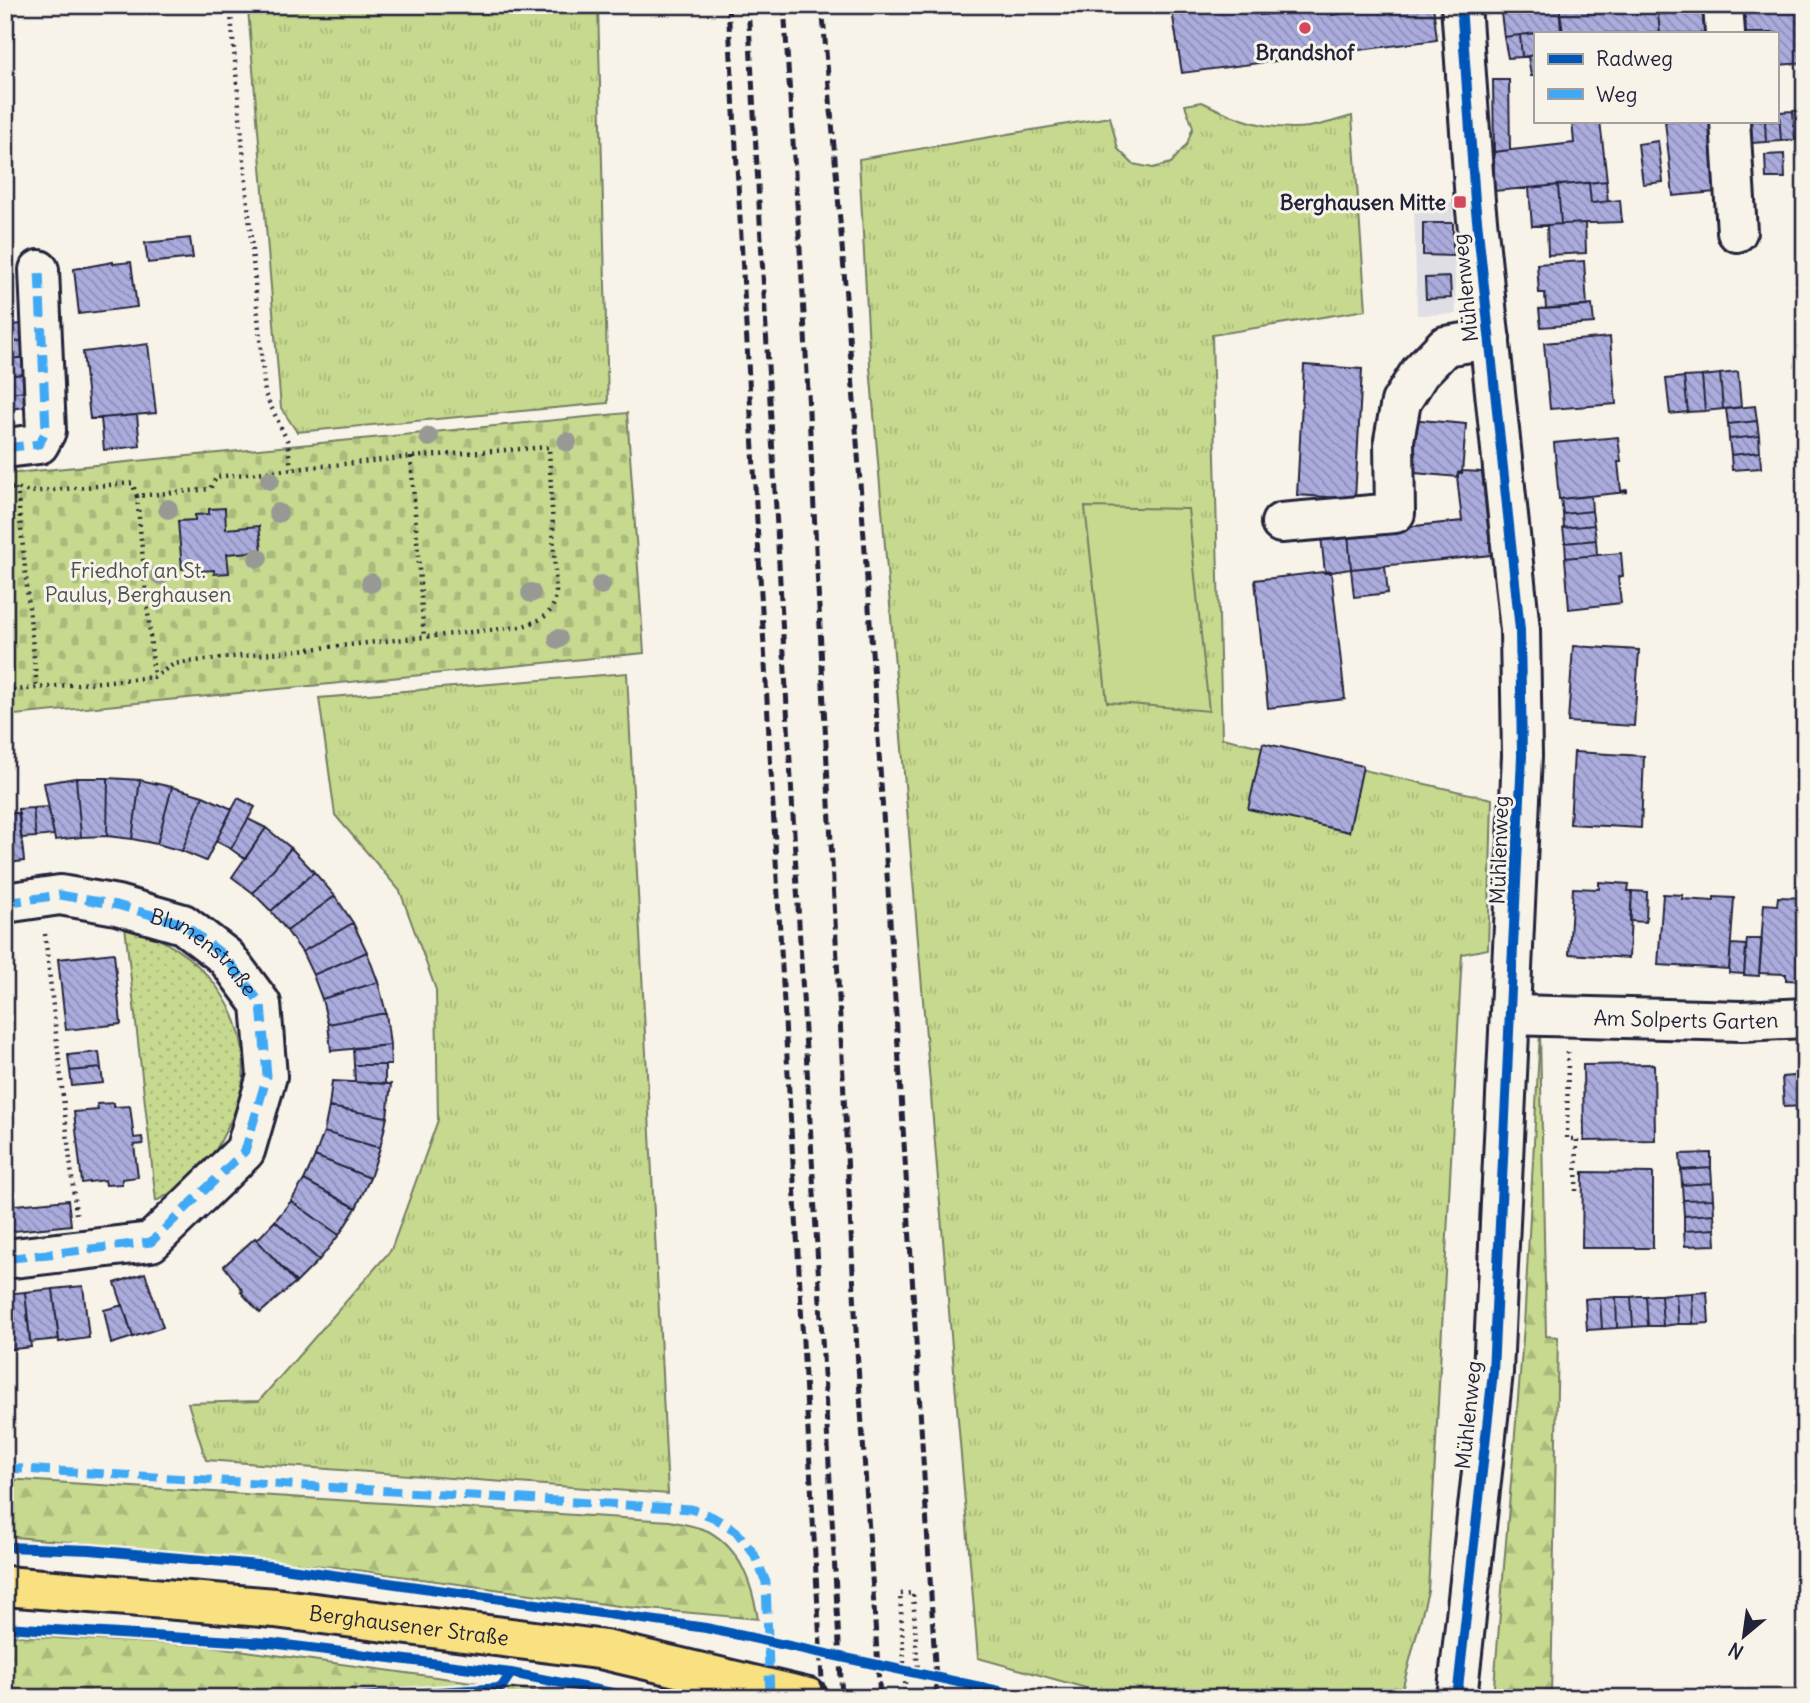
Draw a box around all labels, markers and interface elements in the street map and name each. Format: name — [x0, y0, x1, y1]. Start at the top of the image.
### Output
marker: Brandshof — [1297, 20, 1313, 36]
legend — [1534, 32, 1778, 122]
place label: Brandshof — [1256, 39, 1356, 66]
text: Radweg — [1596, 45, 1673, 72]
text: Weg — [1596, 81, 1637, 108]
place label: Berghausen Mitte — [1280, 189, 1446, 216]
marker: Berghausen Mitte — [1452, 194, 1468, 210]
street label: Mühlenweg — [1446, 232, 1484, 344]
park label: Friedhof an St. Paulus, Berghausen — [45, 557, 231, 608]
street label: Mühlenweg — [1484, 795, 1514, 905]
street label: Blumenstraße — [147, 902, 264, 1001]
street label: Am Solperts Garten — [1593, 1004, 1779, 1035]
street label: Mühlenweg — [1449, 1359, 1487, 1471]
street label: Berghausener Straße — [308, 1599, 510, 1651]
north arrow — [1708, 1602, 1778, 1672]
text: N — [1724, 1637, 1747, 1665]

